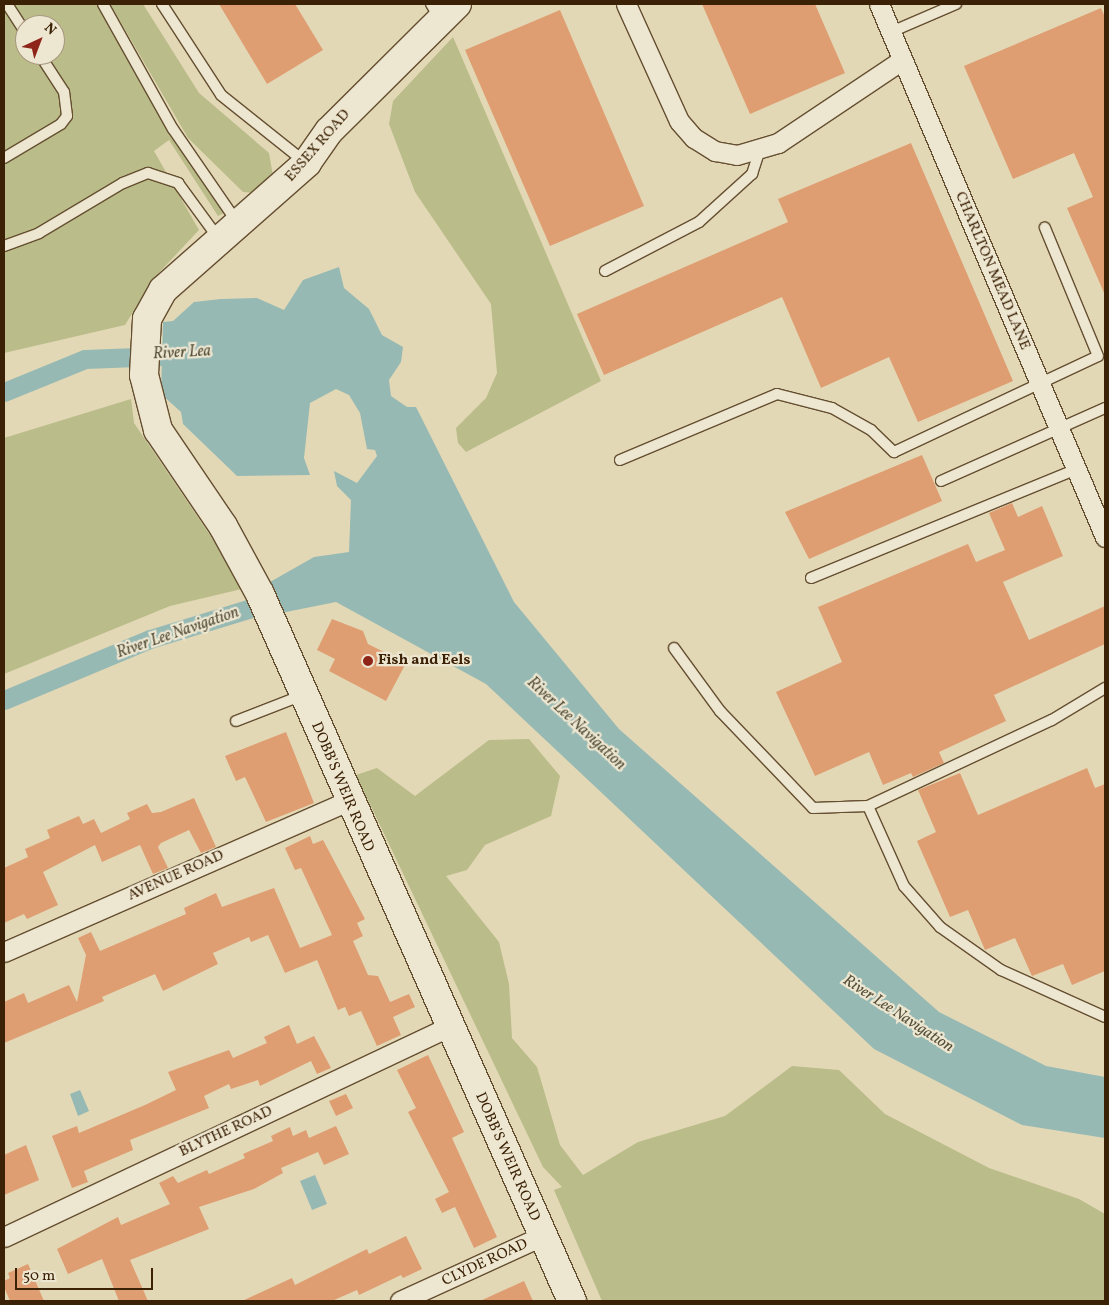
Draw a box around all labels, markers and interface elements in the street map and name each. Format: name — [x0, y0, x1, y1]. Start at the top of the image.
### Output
north arrow — [15, 15, 65, 65]
text: N — [40, 19, 60, 40]
street label: ESSEX ROAD — [282, 106, 354, 186]
street label: CHARLTON MEAD LANE — [951, 189, 1033, 353]
water label: River Lea — [152, 342, 212, 364]
water label: River Lee Navigation — [114, 603, 242, 663]
place label: Fish and Eels — [378, 652, 470, 670]
marker: Fish and Eels — [362, 655, 374, 667]
water label: River Lee Navigation — [523, 673, 629, 775]
street label: DOBB'S WEIR ROAD — [306, 719, 378, 855]
street label: AVENUE ROAD — [125, 847, 227, 905]
water label: River Lee Navigation — [839, 971, 957, 1057]
street label: DOBB'S WEIR ROAD — [470, 1090, 544, 1224]
street label: BLYTHE ROAD — [177, 1103, 275, 1161]
street label: CLYDE ROAD — [439, 1235, 531, 1291]
scale bar — [18, 1258, 155, 1290]
text: 50 m — [23, 1266, 55, 1287]

